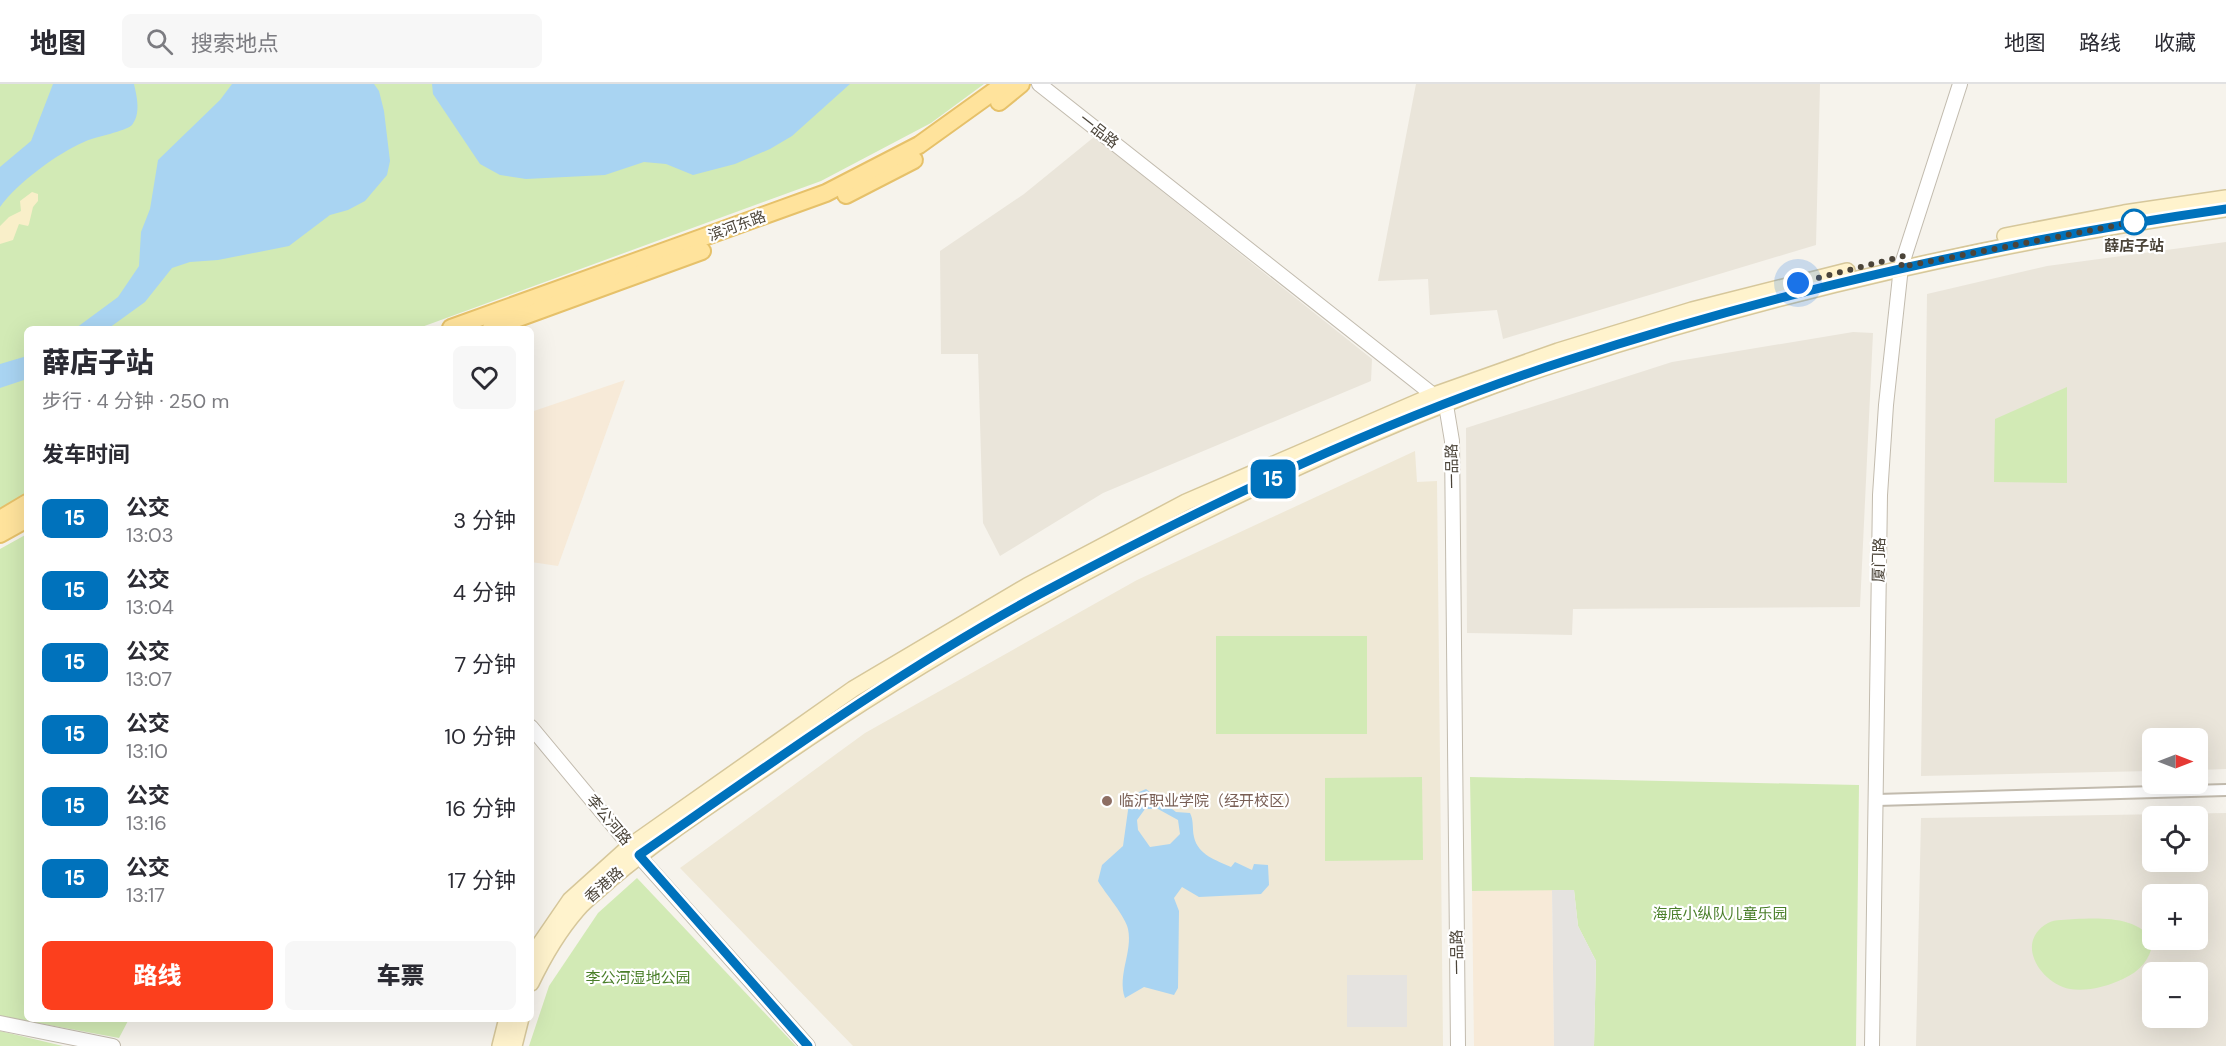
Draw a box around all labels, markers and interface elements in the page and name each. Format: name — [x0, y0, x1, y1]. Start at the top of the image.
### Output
search box — [122, 14, 542, 68]
text: 地图 — [30, 25, 86, 62]
icon: search — [143, 25, 176, 58]
text: 搜索地点 — [191, 29, 279, 58]
text: 地图 — [2004, 29, 2046, 57]
text: 路线 — [2079, 29, 2121, 57]
text: 收藏 — [2154, 29, 2196, 57]
street label: 一品路 — [1075, 109, 1123, 153]
street label: 滨河东路 — [705, 206, 769, 246]
marker: 薛店子站 — [2121, 209, 2147, 235]
place label: 薛店子站 — [2104, 236, 2164, 256]
your location — [1783, 268, 1813, 298]
text: 薛店子站 — [42, 344, 154, 381]
button: heart — [453, 346, 516, 409]
text: 步行 · 4 分钟 · 250 m — [42, 388, 229, 414]
text: 发车时间 — [42, 440, 130, 469]
street label: 一品路 — [1442, 443, 1462, 489]
line badge: 15 — [1246, 460, 1300, 498]
text: 15 — [1263, 465, 1283, 493]
text: 公交 — [126, 493, 170, 522]
text: 15 — [65, 504, 85, 532]
text: 3 分钟 — [453, 506, 516, 535]
text: 13:03 — [126, 522, 174, 548]
street label: 厦门路 — [1869, 537, 1889, 583]
text: 公交 — [126, 565, 170, 594]
text: 15 — [65, 576, 85, 604]
text: 4 分钟 — [453, 578, 516, 607]
text: 13:04 — [126, 594, 174, 620]
text: 公交 — [126, 637, 170, 666]
text: 15 — [65, 648, 85, 676]
text: 7 分钟 — [454, 650, 516, 679]
text: 13:07 — [126, 666, 172, 692]
text: 公交 — [126, 709, 170, 738]
text: 15 — [65, 720, 85, 748]
text: 10 分钟 — [444, 722, 516, 751]
north arrow — [2142, 728, 2208, 794]
map controls — [2142, 728, 2208, 1028]
text: 13:10 — [126, 738, 168, 764]
text: 公交 — [126, 781, 170, 810]
street label: 李公河路 — [582, 791, 636, 849]
place label: 临沂职业学院（经开校区） — [1119, 791, 1299, 811]
text: 15 — [65, 792, 85, 820]
text: 16 分钟 — [445, 794, 516, 823]
marker: 临沂职业学院（经开校区） — [1100, 794, 1114, 808]
button: locate — [2142, 806, 2208, 872]
text: 13:16 — [126, 810, 167, 836]
text: 公交 — [126, 853, 170, 882]
street label: 香港路 — [580, 863, 628, 907]
text: 15 — [65, 864, 85, 892]
text: 17 分钟 — [448, 866, 516, 895]
text: 13:17 — [126, 882, 165, 908]
button: + — [2142, 884, 2208, 950]
park label: 海底小纵队儿童乐园 — [1652, 904, 1788, 924]
street label: 一品路 — [1447, 929, 1467, 975]
button: 路线 — [42, 941, 273, 1010]
button: 车票 — [285, 941, 516, 1010]
button: − — [2142, 962, 2208, 1028]
park label: 李公河湿地公园 — [585, 968, 691, 988]

